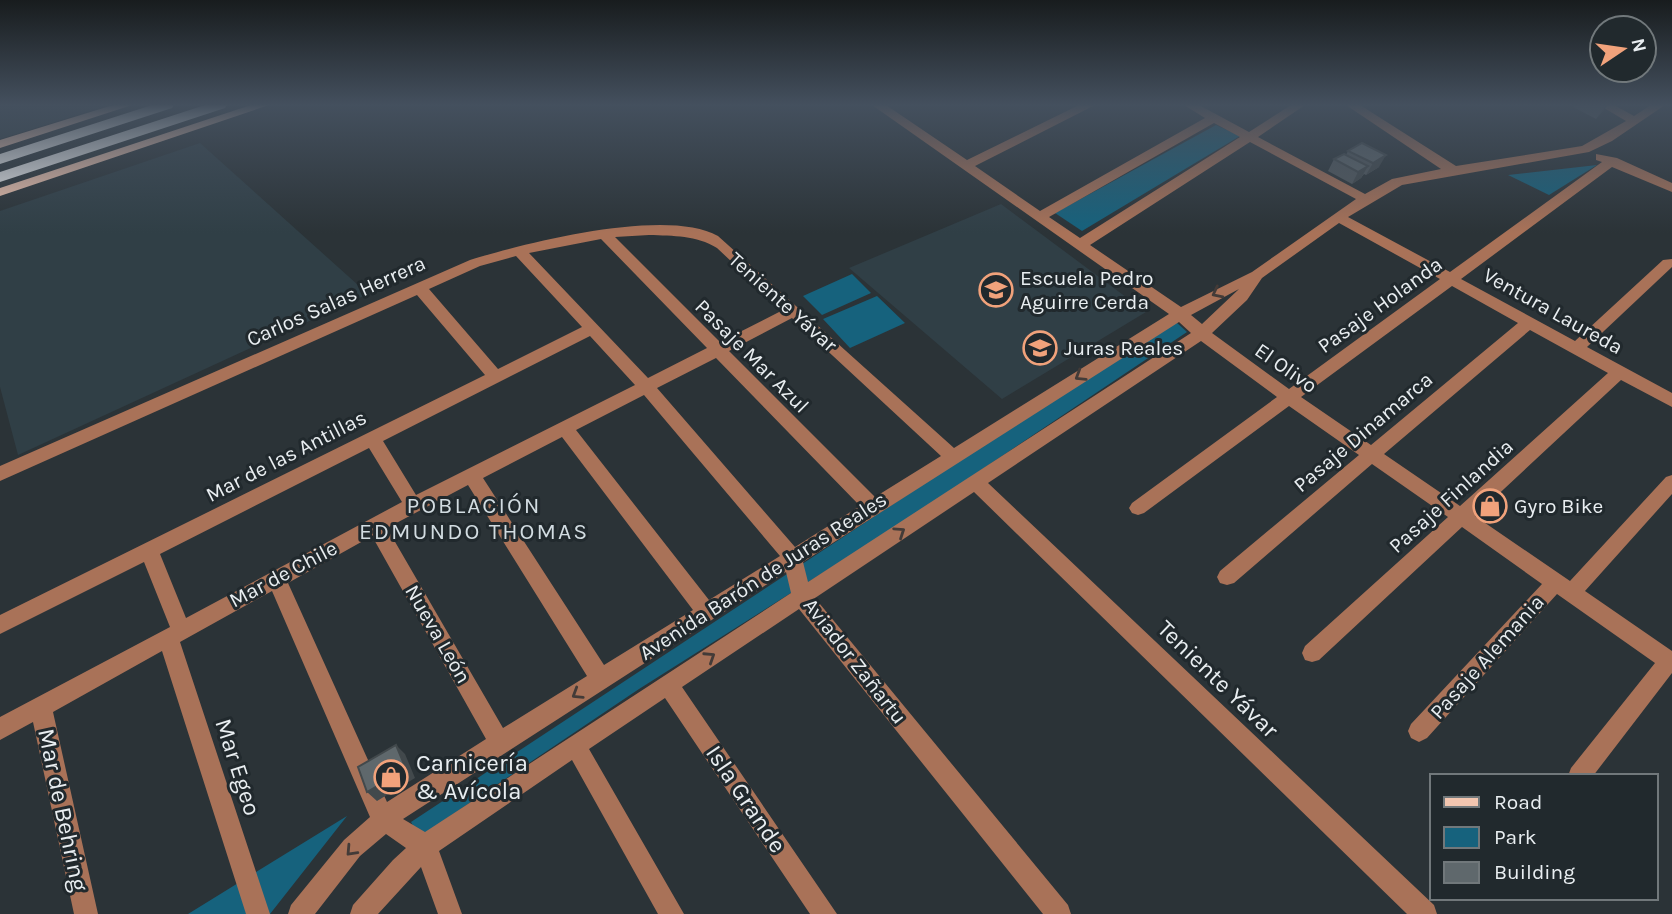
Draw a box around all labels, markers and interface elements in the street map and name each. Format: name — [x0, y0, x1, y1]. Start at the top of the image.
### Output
north arrow — [1588, 14, 1658, 84]
text: N — [1626, 36, 1651, 55]
street label: Teniente Yávar — [724, 247, 842, 357]
street label: Carlos Salas Herrera — [243, 251, 429, 351]
street label: Pasaje Holanda — [1313, 252, 1447, 358]
street label: Ventura Laureda — [1479, 263, 1627, 359]
place label: Escuela Pedro Aguirre Cerda — [1020, 266, 1154, 314]
school or university icon: Escuela Pedro Aguirre Cerda — [977, 271, 1015, 309]
one-way arrow — [1212, 284, 1225, 298]
street label: Pasaje Mar Azul — [690, 294, 814, 418]
school or university icon: Juras Reales — [1021, 329, 1059, 367]
place label: Juras Reales — [1064, 336, 1183, 360]
street label: El Olivo — [1250, 338, 1322, 398]
one-way arrow — [1075, 367, 1088, 380]
street label: Pasaje Dinamarca — [1289, 367, 1437, 497]
street label: Mar de las Antillas — [202, 405, 370, 507]
street label: Pasaje Finlandia — [1384, 434, 1518, 558]
street label: Avenida Barón de Juras Reales — [635, 487, 891, 665]
shop icon: Gyro Bike — [1471, 487, 1509, 525]
district label: POBLACIÓN EDMUNDO THOMAS — [359, 492, 589, 545]
place label: Gyro Bike — [1514, 494, 1603, 518]
one-way arrow — [893, 527, 906, 540]
street label: Mar de Chile — [225, 536, 341, 612]
street label: Nueva León — [400, 580, 476, 688]
street label: Pasaje Alemania — [1425, 590, 1549, 724]
street label: Aviador Zañartu — [798, 593, 912, 729]
street label: Teniente Yávar — [1152, 614, 1284, 744]
one-way arrow — [703, 652, 716, 665]
one-way arrow — [572, 686, 585, 699]
street label: Mar Egeo — [209, 715, 267, 819]
street label: Mar de Behring — [32, 726, 94, 894]
street label: Isla Grande — [700, 740, 792, 858]
place label: Carnicería & Avícola — [416, 749, 528, 805]
shop icon: Carnicería & Avícola — [372, 758, 410, 796]
legend — [1430, 774, 1658, 900]
text: Road — [1494, 790, 1542, 814]
text: Park — [1494, 825, 1537, 849]
one-way arrow — [346, 843, 359, 856]
text: Building — [1494, 860, 1575, 884]

